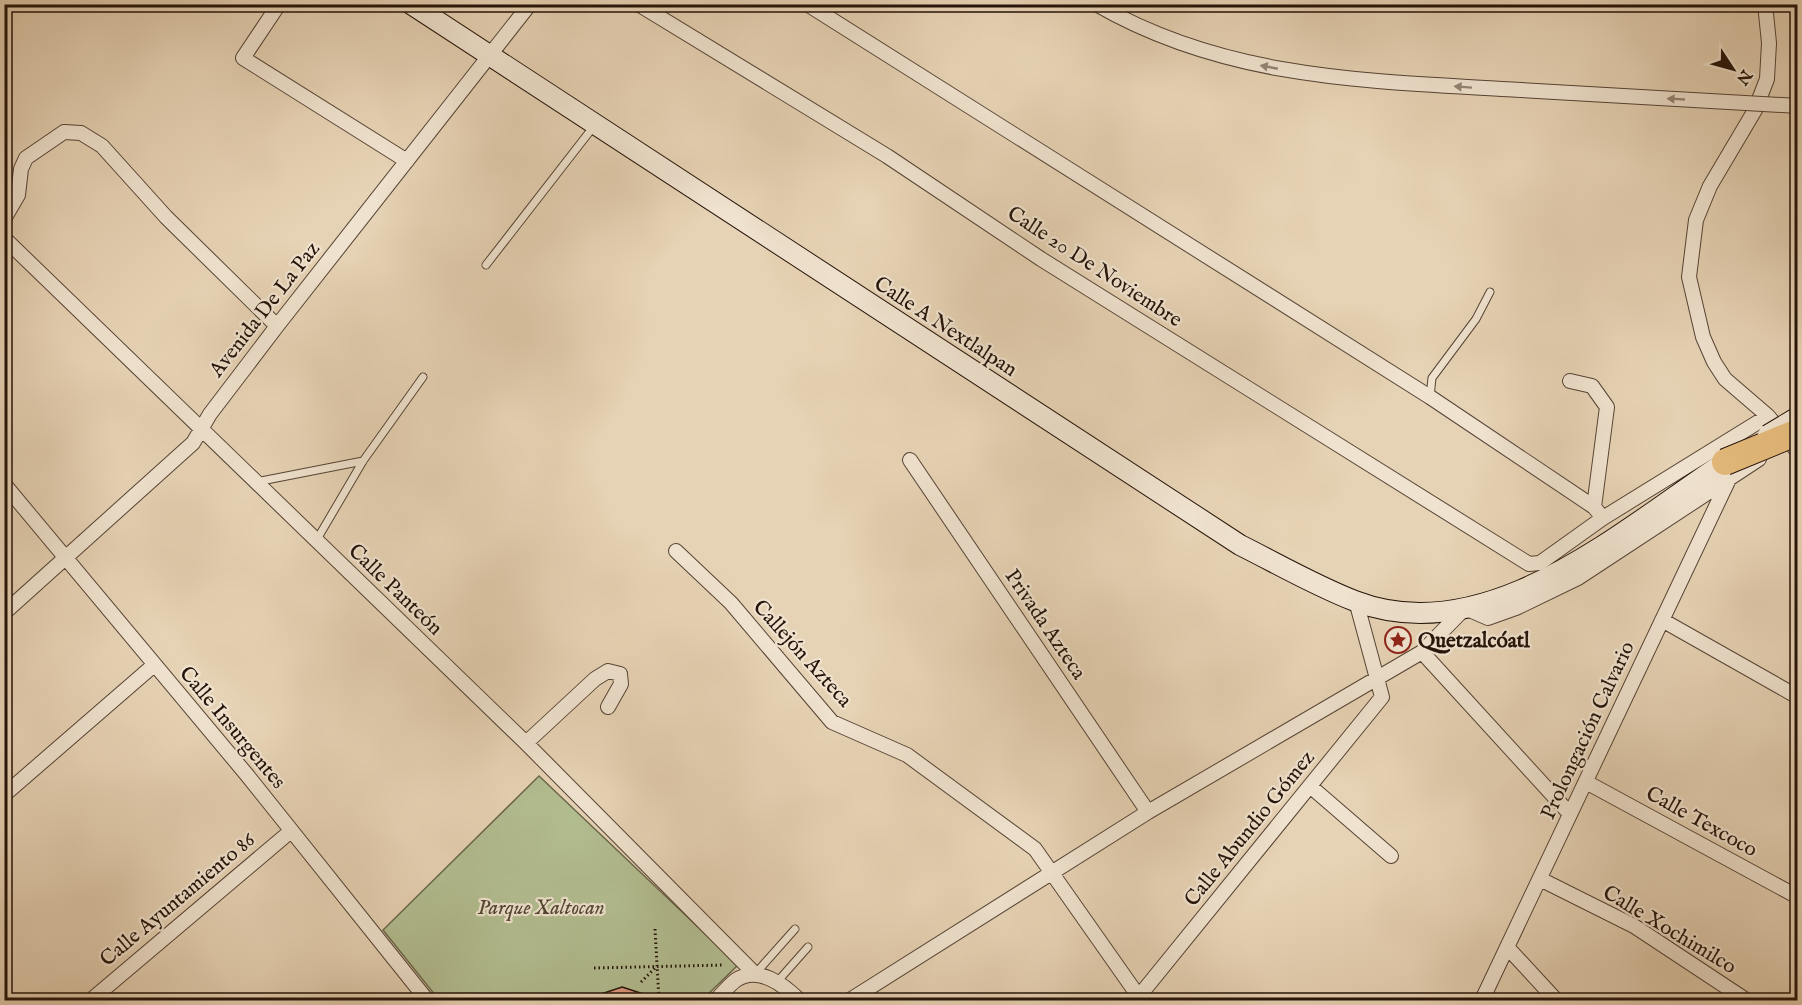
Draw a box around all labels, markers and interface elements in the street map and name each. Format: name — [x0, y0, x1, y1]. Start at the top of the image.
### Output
north arrow — [1703, 39, 1763, 99]
one-way arrow — [1259, 62, 1278, 71]
text: N — [1731, 64, 1756, 88]
one-way arrow — [1453, 82, 1472, 91]
one-way arrow — [1667, 94, 1686, 103]
street label: Calle 20 De Noviembre — [1002, 201, 1187, 334]
street label: Avenida De La Paz — [203, 237, 327, 384]
street label: Calle A Nextlalpan — [868, 271, 1022, 384]
street label: Calle Panteón — [342, 538, 448, 642]
street label: Privada Azteca — [998, 564, 1092, 686]
street label: Callejón Azteca — [746, 594, 858, 714]
place icon: Quetzalcóatl — [1383, 625, 1413, 655]
place label: Quetzalcóatl — [1418, 628, 1531, 655]
street label: Prolongación Calvario — [1535, 637, 1642, 824]
street label: Calle Insurgentes — [173, 661, 291, 795]
street label: Calle Abundio Gómez — [1179, 745, 1322, 913]
street label: Calle Texcoco — [1641, 781, 1762, 864]
street label: Calle Ayuntamiento 86 — [95, 827, 262, 973]
street label: Calle Xochimilco — [1597, 880, 1741, 981]
park label: Parque Xaltocan — [477, 895, 605, 922]

